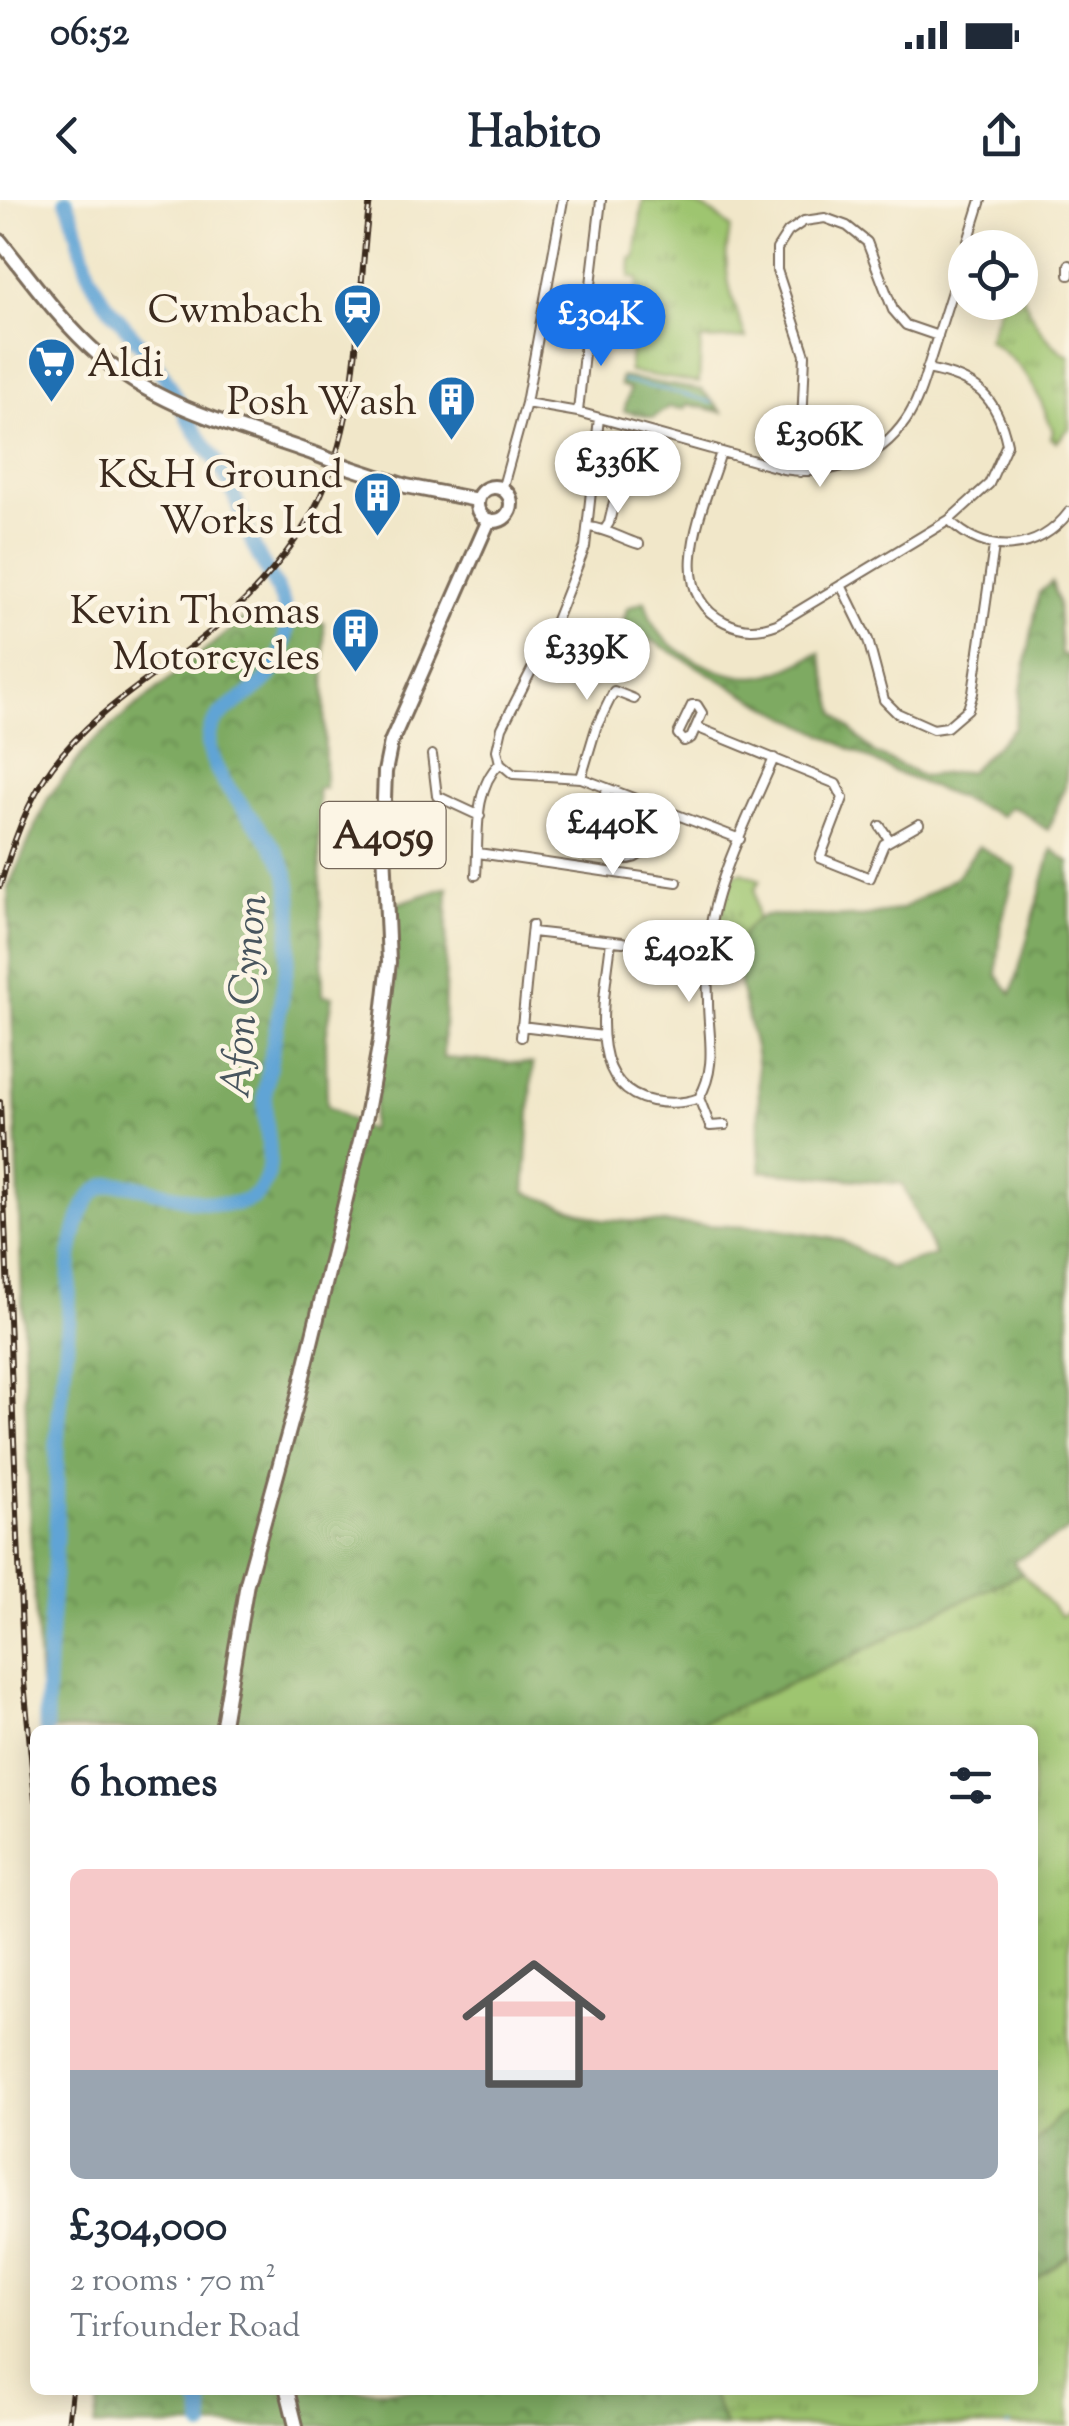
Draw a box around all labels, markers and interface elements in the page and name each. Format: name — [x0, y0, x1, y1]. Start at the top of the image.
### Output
text: 06:52 — [50, 8, 129, 62]
text: Habito — [468, 103, 601, 168]
icon: back — [40, 108, 95, 163]
icon: share — [974, 108, 1029, 163]
map controls — [948, 230, 1038, 320]
button: locate — [948, 230, 1038, 320]
station icon: Cwmbach — [332, 282, 384, 350]
place label: Cwmbach — [148, 284, 323, 341]
pin: £304K — [531, 284, 671, 369]
text: £304K — [558, 293, 644, 339]
supermarket icon: Aldi — [26, 336, 78, 404]
place label: Aldi — [87, 338, 164, 395]
building icon: Posh Wash — [426, 374, 478, 442]
place label: Posh Wash — [227, 376, 417, 433]
pin: £306K — [750, 405, 890, 490]
text: £306K — [777, 414, 863, 460]
pin: £336K — [548, 431, 688, 516]
text: £336K — [577, 440, 659, 486]
place label: K&H Ground Works Ltd — [98, 449, 343, 552]
building icon: K&H Ground Works Ltd — [352, 470, 404, 538]
place label: Kevin Thomas Motorcycles — [70, 585, 320, 688]
building icon: Kevin Thomas Motorcycles — [329, 606, 381, 674]
pin: £339K — [517, 618, 657, 703]
text: £339K — [546, 627, 628, 673]
pin: £440K — [543, 793, 683, 878]
road number: A4059 — [320, 802, 446, 868]
text: £440K — [568, 802, 658, 848]
water label: Afon Cynon — [208, 892, 286, 1101]
pin: £402K — [619, 920, 759, 1005]
text: £402K — [645, 929, 733, 975]
text: 6 homes — [70, 1755, 217, 1815]
icon: filters — [943, 1758, 998, 1813]
icon: home — [444, 1934, 624, 2114]
text: £304,000 — [70, 2199, 227, 2259]
text: 2 rooms · 70 m² — [70, 2259, 276, 2305]
text: Tirfounder Road — [70, 2305, 300, 2351]

